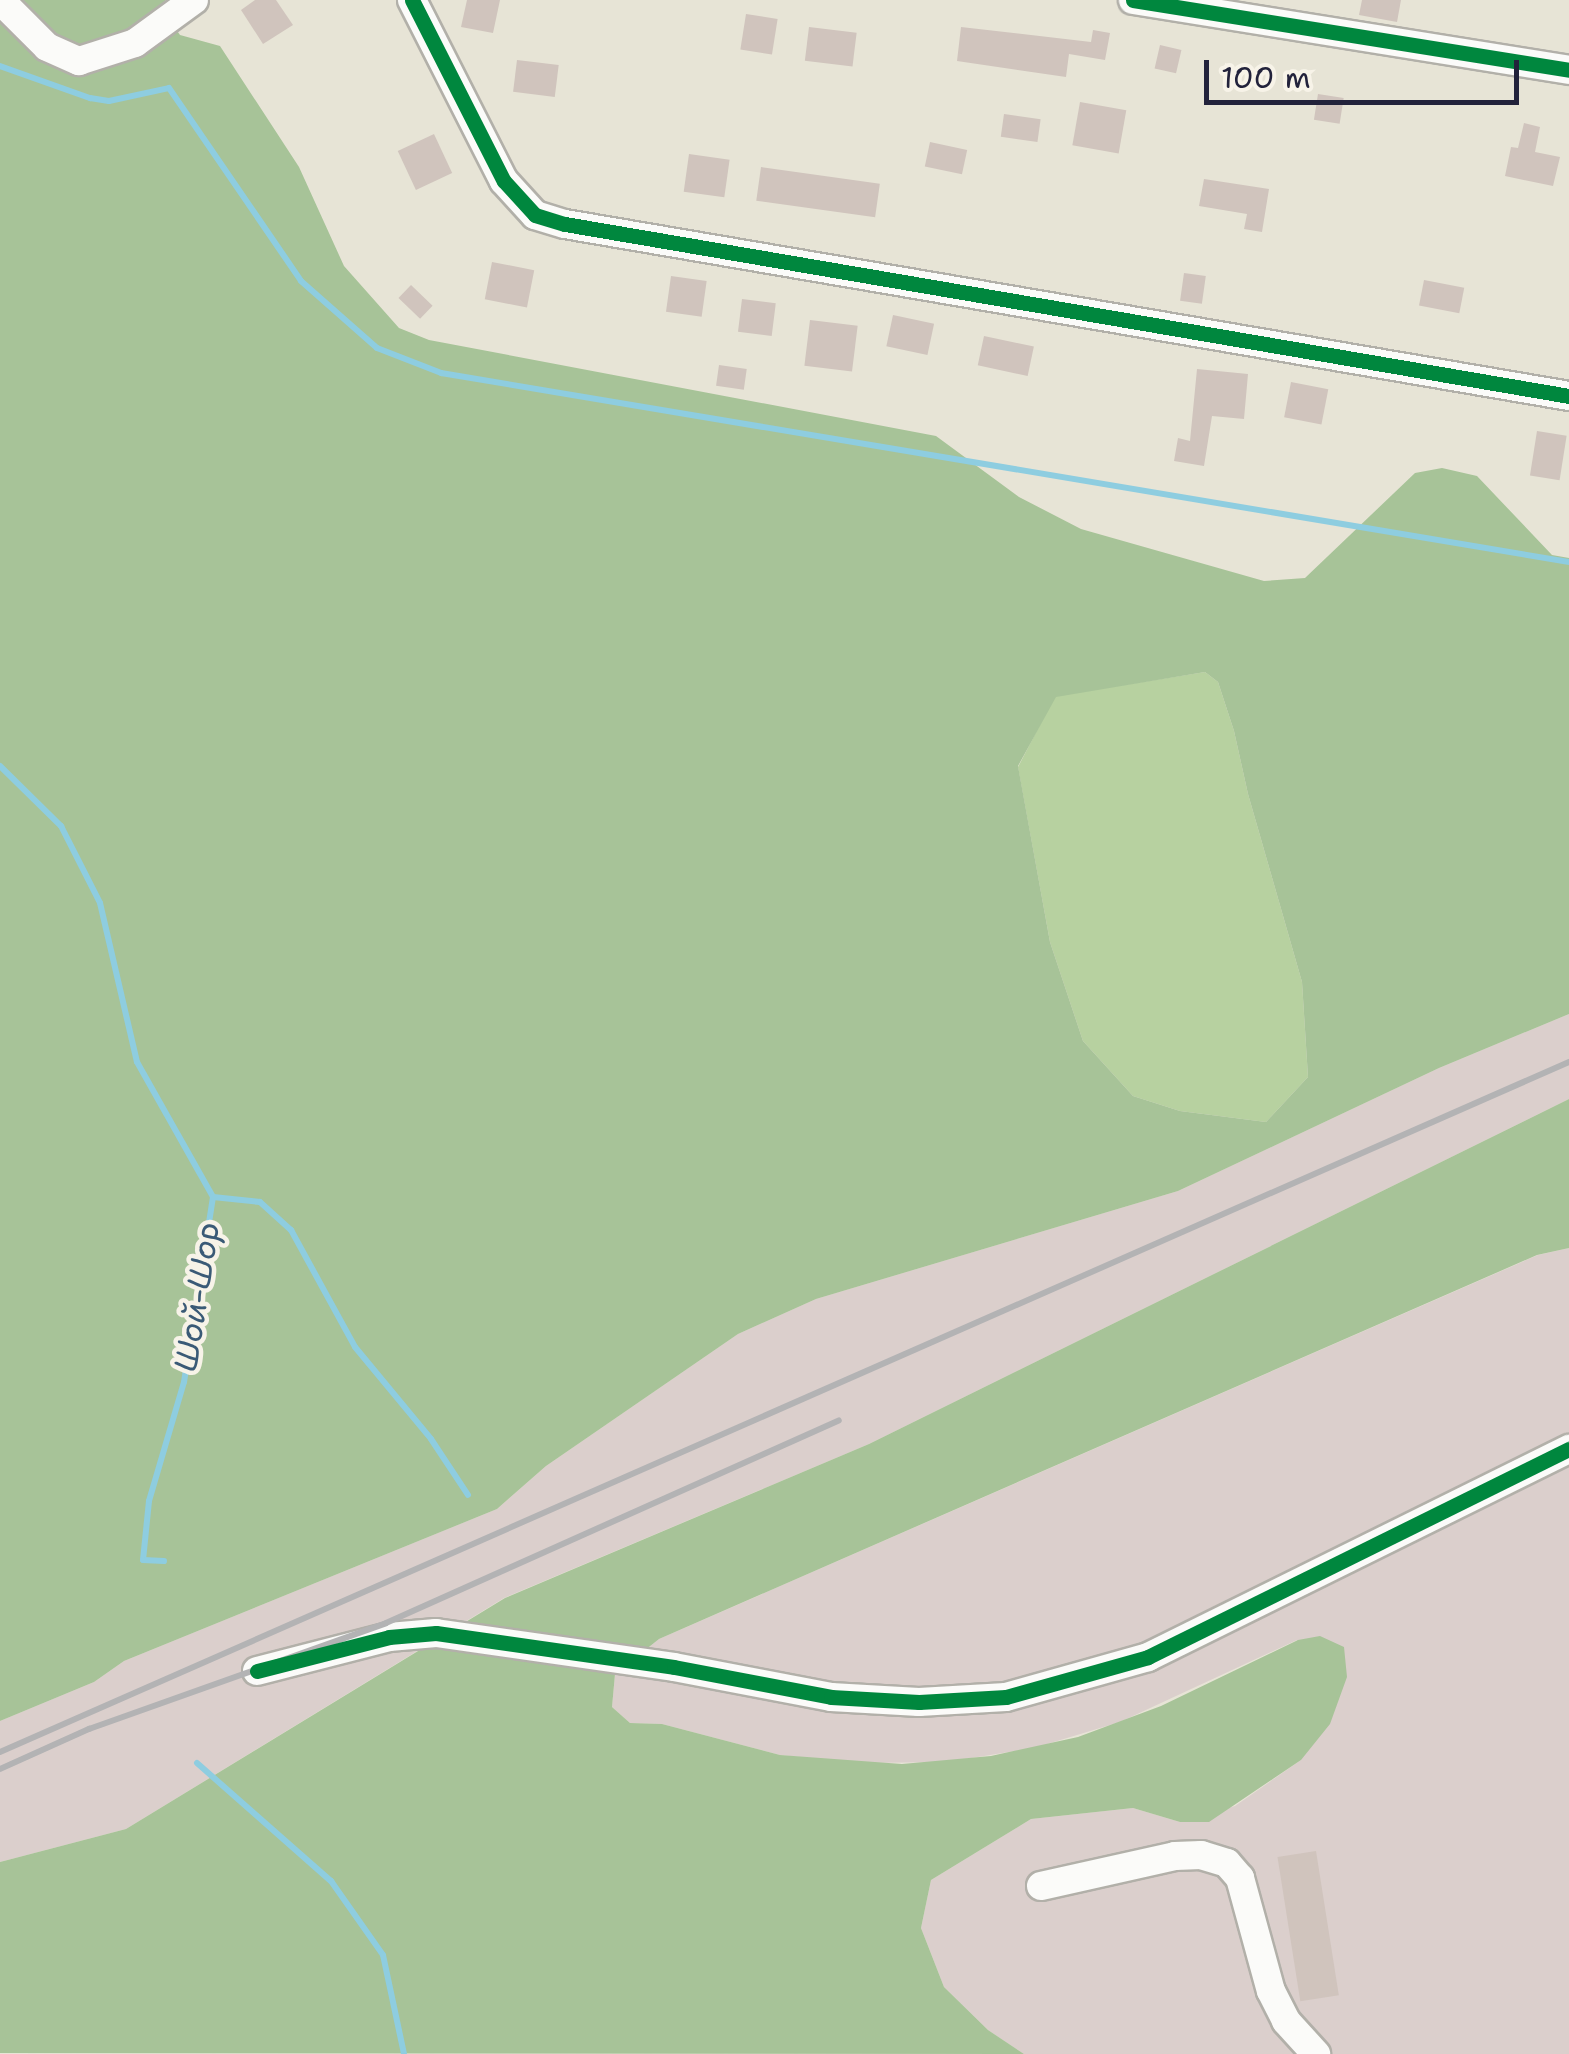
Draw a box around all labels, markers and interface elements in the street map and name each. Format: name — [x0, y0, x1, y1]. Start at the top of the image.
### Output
scale bar — [1209, 40, 1524, 102]
text: 100 m — [1221, 57, 1311, 98]
water label: Шой-Шор — [166, 1219, 228, 1375]

